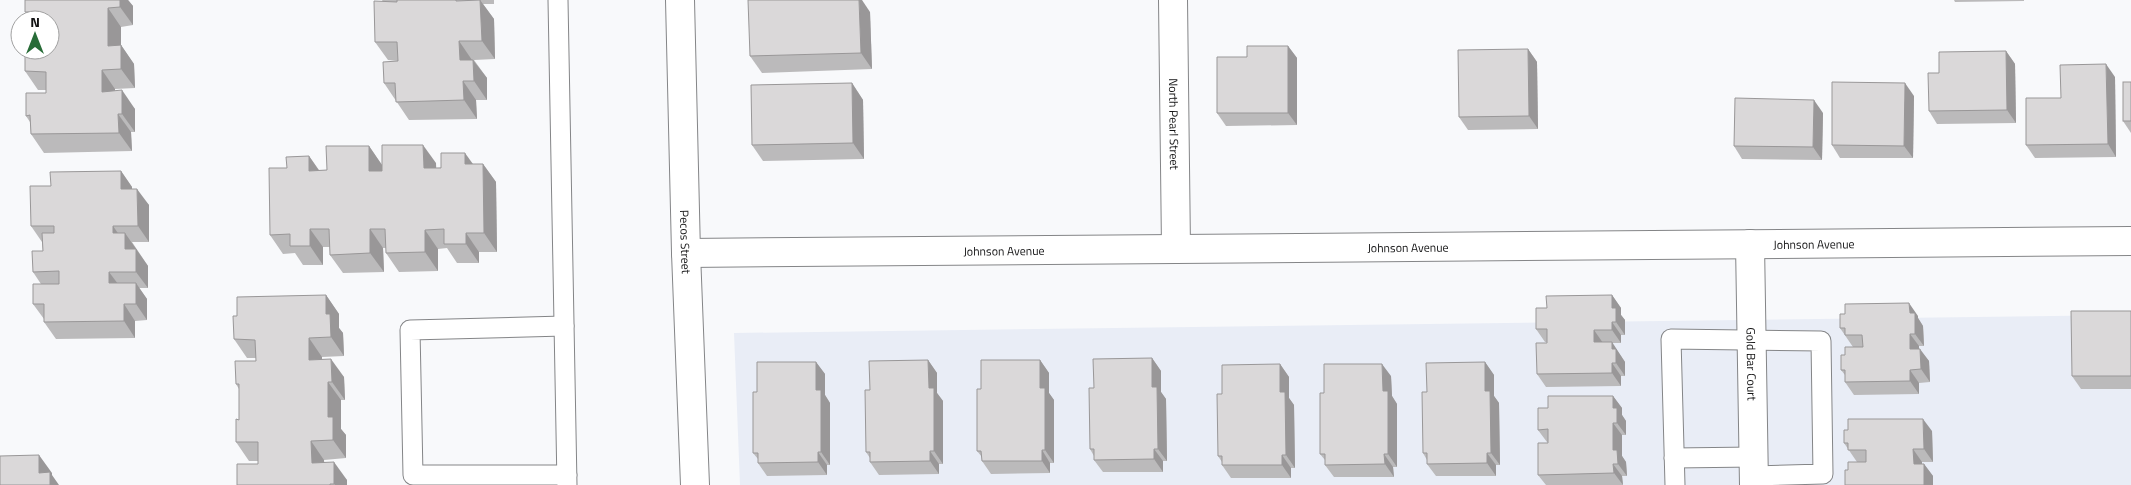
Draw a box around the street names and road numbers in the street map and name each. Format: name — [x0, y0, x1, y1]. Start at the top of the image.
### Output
street label: North Pearl Street — [1164, 78, 1185, 171]
street label: Pecos Street — [675, 210, 696, 275]
street label: Johnson Avenue — [1773, 234, 1855, 253]
street label: Johnson Avenue — [1367, 237, 1449, 257]
street label: Johnson Avenue — [963, 241, 1045, 260]
street label: Gold Bar Court — [1742, 327, 1762, 402]

